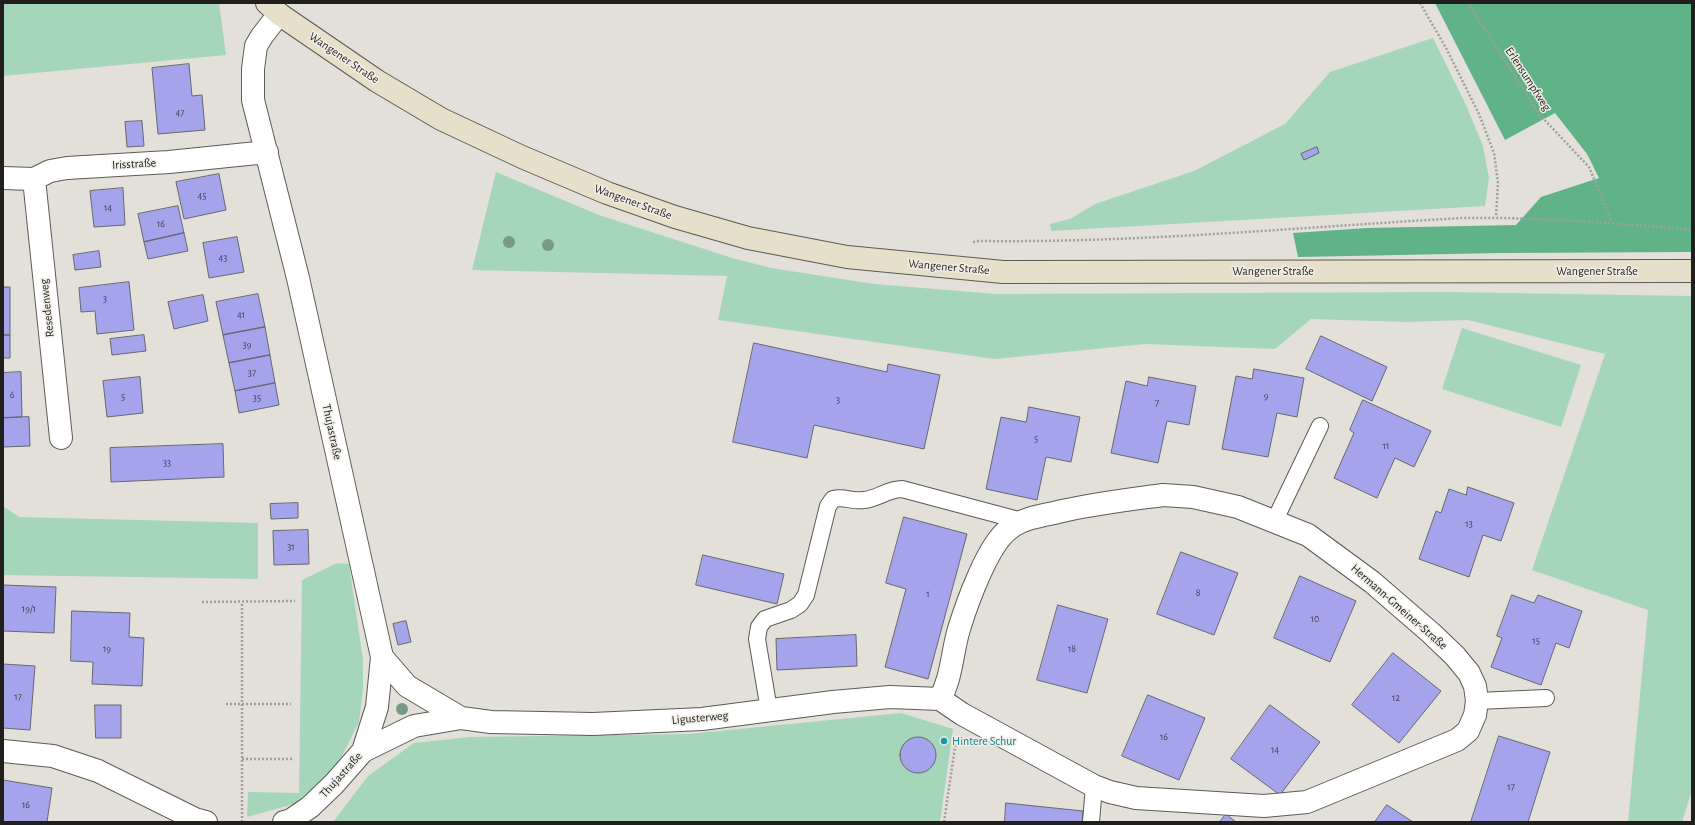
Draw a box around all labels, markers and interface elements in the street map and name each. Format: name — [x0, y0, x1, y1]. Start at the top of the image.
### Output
street label: Wangener Straße — [306, 29, 382, 87]
street label: Erlensumpfweg — [1502, 44, 1554, 114]
house number: 47 — [176, 107, 184, 119]
street label: Irisstraße — [112, 156, 156, 172]
street label: Wangener Straße — [592, 181, 674, 223]
house number: 45 — [198, 190, 206, 202]
house number: 14 — [104, 202, 112, 214]
house number: 16 — [157, 218, 165, 230]
house number: 43 — [219, 252, 227, 264]
street label: Wangener Straße — [908, 256, 990, 278]
street label: Wangener Straße — [1232, 264, 1314, 278]
street label: Wangener Straße — [1556, 264, 1638, 278]
street label: Resedenweg — [37, 278, 57, 338]
house number: 3 — [103, 293, 107, 305]
house number: 41 — [237, 309, 245, 321]
house number: 39 — [243, 339, 251, 351]
house number: 37 — [248, 367, 256, 379]
house number: 6 — [10, 389, 14, 401]
house number: 9 — [1264, 390, 1268, 402]
house number: 5 — [121, 391, 125, 403]
house number: 35 — [253, 392, 261, 404]
house number: 3 — [836, 394, 840, 406]
house number: 7 — [1155, 397, 1159, 409]
street label: Thujastraße — [319, 403, 345, 461]
house number: 5 — [1034, 433, 1038, 445]
house number: 11 — [1383, 440, 1389, 452]
house number: 33 — [163, 457, 171, 469]
house number: 13 — [1465, 518, 1473, 530]
house number: 31 — [287, 541, 295, 553]
street label: Hermann-Gmeiner-Straße — [1348, 561, 1450, 653]
house number: 8 — [1196, 587, 1200, 599]
house number: 1 — [926, 588, 930, 600]
house number: 19/1 — [22, 603, 36, 615]
house number: 10 — [1311, 613, 1319, 625]
house number: 15 — [1532, 635, 1540, 647]
house number: 19 — [103, 643, 111, 655]
house number: 18 — [1068, 643, 1076, 655]
house number: 17 — [14, 691, 22, 703]
house number: 12 — [1392, 692, 1400, 704]
street label: Ligusterweg — [671, 708, 729, 728]
house number: 16 — [1160, 731, 1168, 743]
place label: Hintere Schur — [952, 734, 1016, 748]
marker: Hintere Schur — [939, 736, 949, 746]
house number: 14 — [1271, 744, 1279, 756]
street label: Thujastraße — [317, 749, 365, 801]
house number: 17 — [1507, 781, 1515, 793]
house number: 16 — [22, 799, 30, 811]

